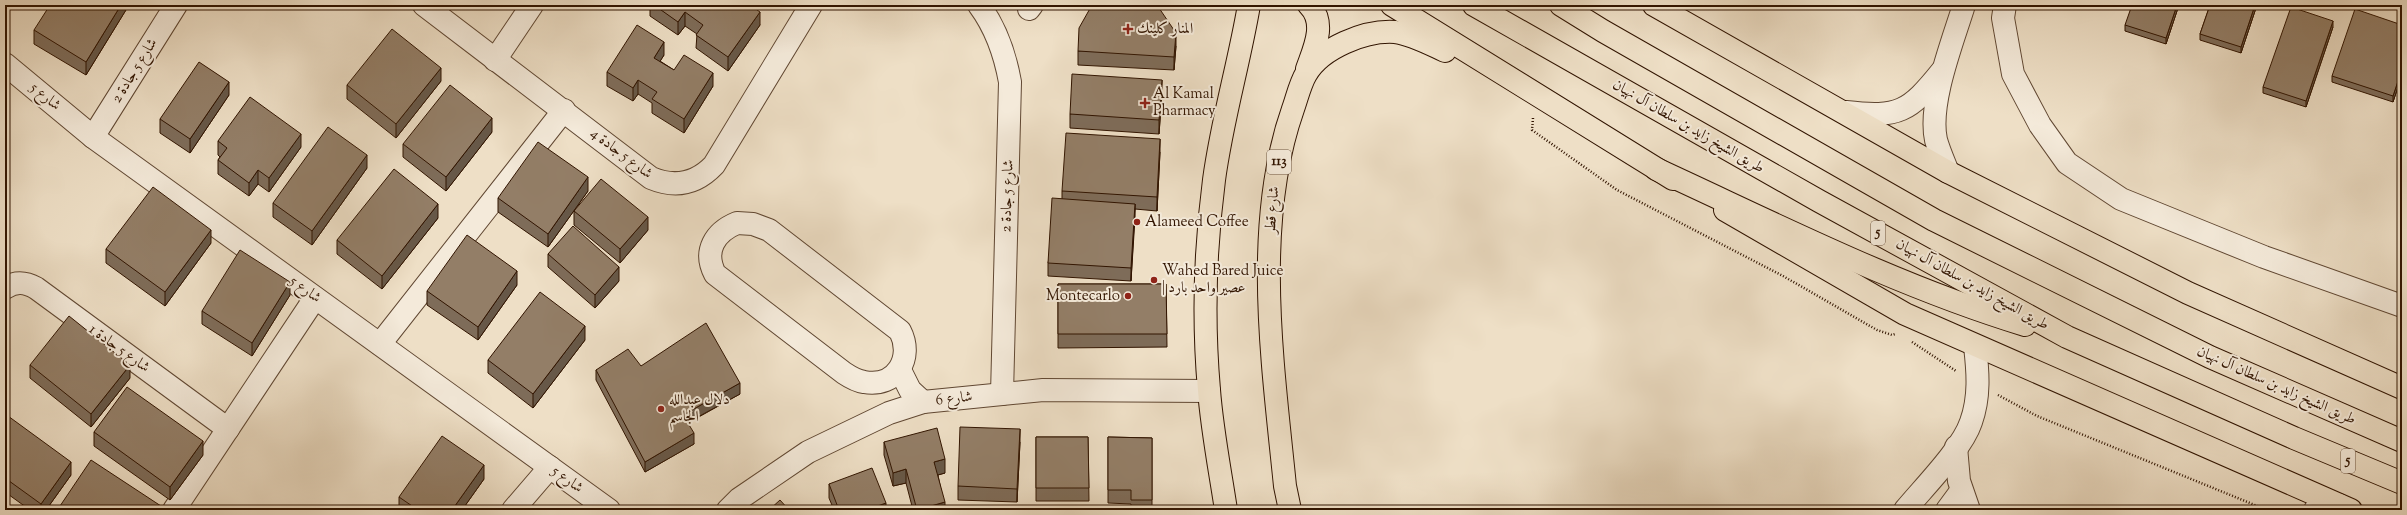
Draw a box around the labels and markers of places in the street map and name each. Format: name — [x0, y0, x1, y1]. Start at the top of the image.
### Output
place label: المنار كلينك — [1137, 19, 1193, 40]
marker: المنار كلينك — [1122, 23, 1134, 35]
place label: Al Kamal Pharmacy — [1153, 84, 1216, 122]
marker: Al Kamal Pharmacy — [1140, 98, 1150, 108]
place label: Alameed Coffee — [1145, 212, 1249, 233]
marker: Alameed Coffee — [1132, 217, 1142, 227]
place label: Wahed Bared Juice | عصير واحد بارد — [1162, 261, 1283, 299]
marker: Wahed Bared Juice | عصير واحد بارد — [1149, 275, 1159, 285]
place label: Montecarlo — [1046, 286, 1120, 307]
marker: Montecarlo — [1123, 291, 1133, 301]
place label: دلال عبدالله الجاسم — [669, 390, 730, 431]
marker: دلال عبدالله الجاسم — [656, 404, 666, 414]

